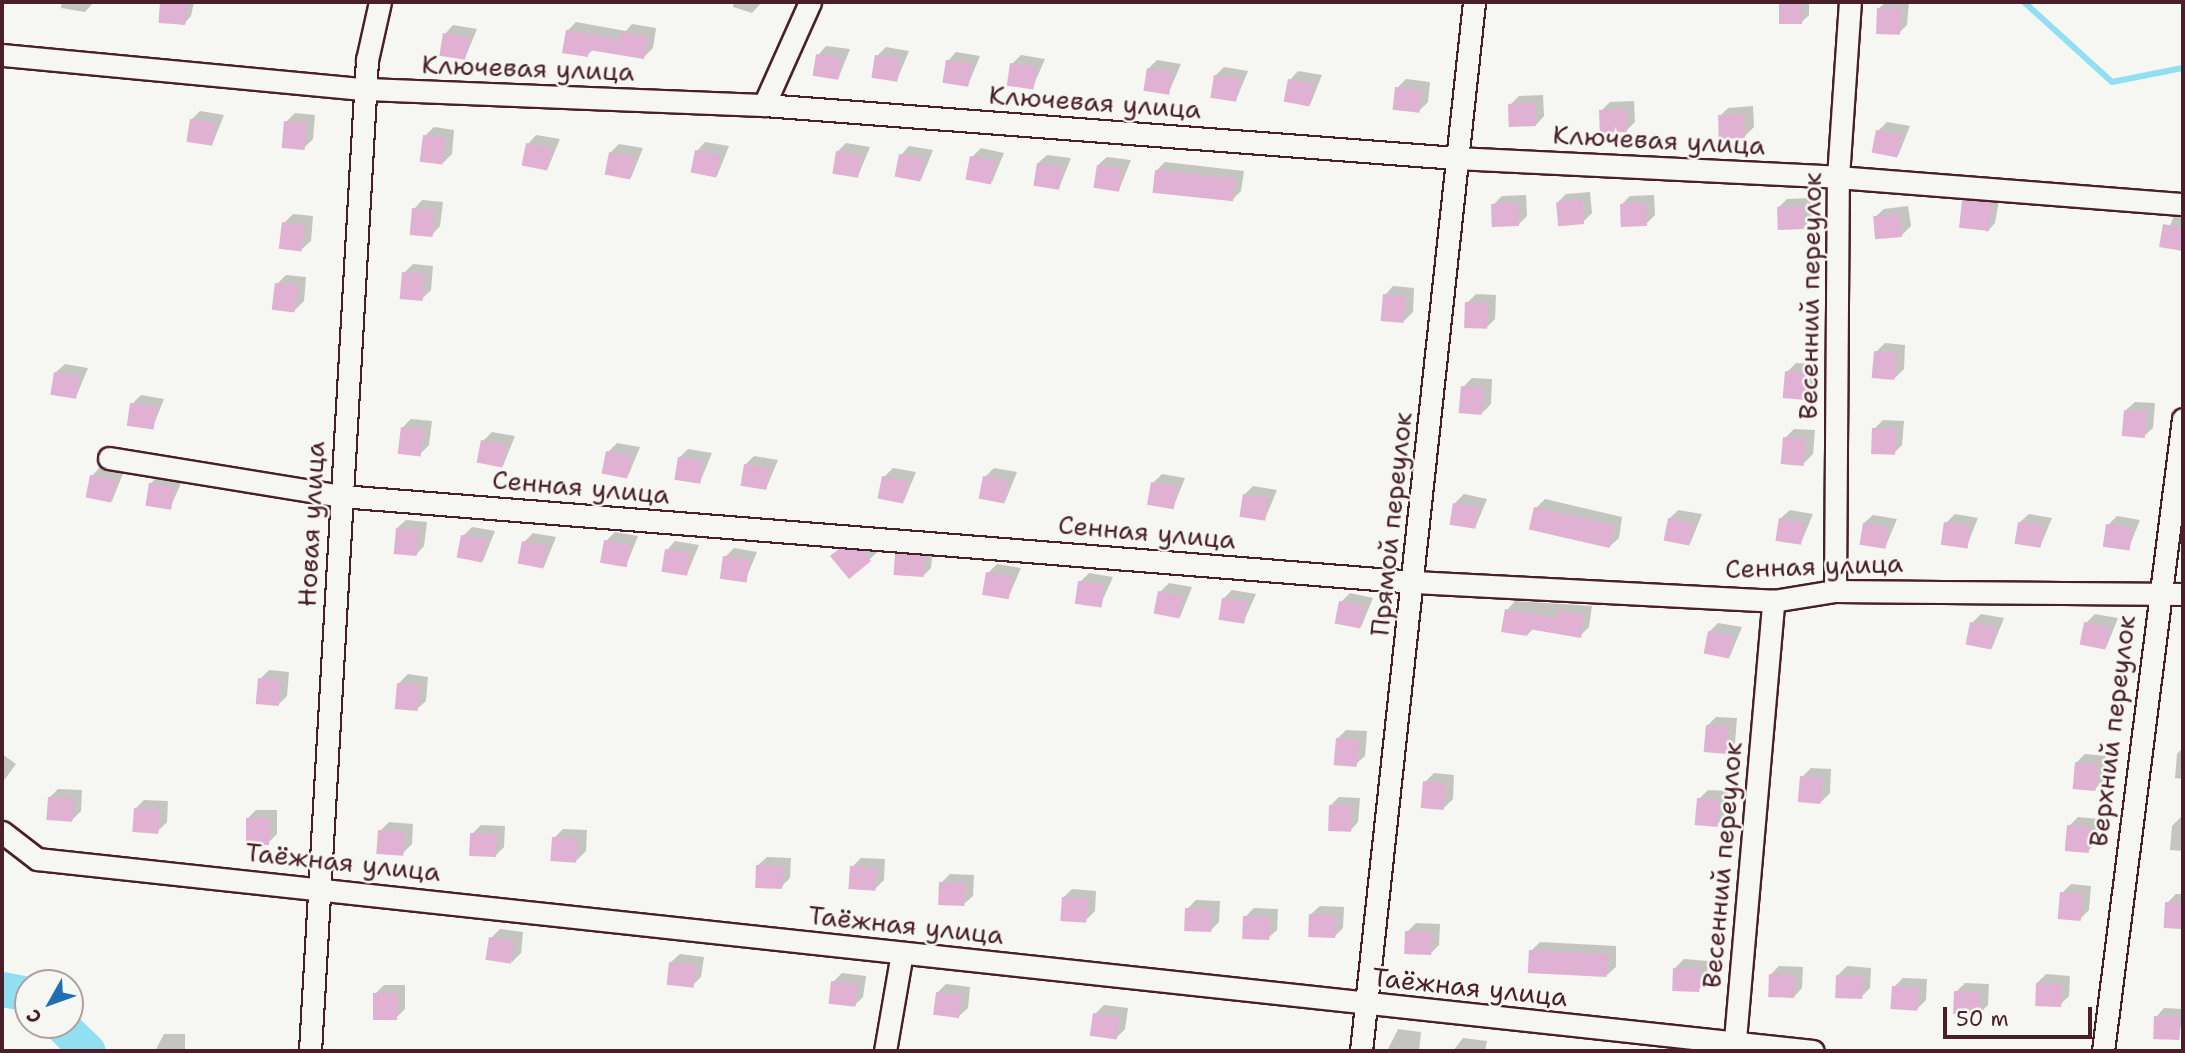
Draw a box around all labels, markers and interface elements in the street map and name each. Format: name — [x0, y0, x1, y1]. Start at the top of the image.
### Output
street label: Ключевая улица — [421, 49, 635, 87]
street label: Ключевая улица — [988, 79, 1202, 125]
street label: Ключевая улица — [1552, 119, 1766, 161]
street label: Весенний переулок — [1792, 172, 1828, 420]
street label: Прямой переулок — [1364, 410, 1418, 638]
street label: Новая улица — [291, 440, 331, 608]
street label: Сенная улица — [491, 464, 671, 510]
street label: Сенная улица — [1057, 509, 1237, 555]
street label: Сенная улица — [1724, 547, 1904, 585]
street label: Верхний переулок — [2082, 613, 2142, 849]
street label: Весенний переулок — [1696, 741, 1748, 989]
street label: Таёжная улица — [244, 836, 442, 888]
street label: Таёжная улица — [807, 899, 1005, 951]
street label: Таёжная улица — [1371, 961, 1569, 1013]
north arrow — [14, 969, 84, 1039]
scale bar — [1947, 993, 2096, 1038]
text: С — [21, 1004, 47, 1029]
text: 50 m — [1956, 1005, 2009, 1033]

